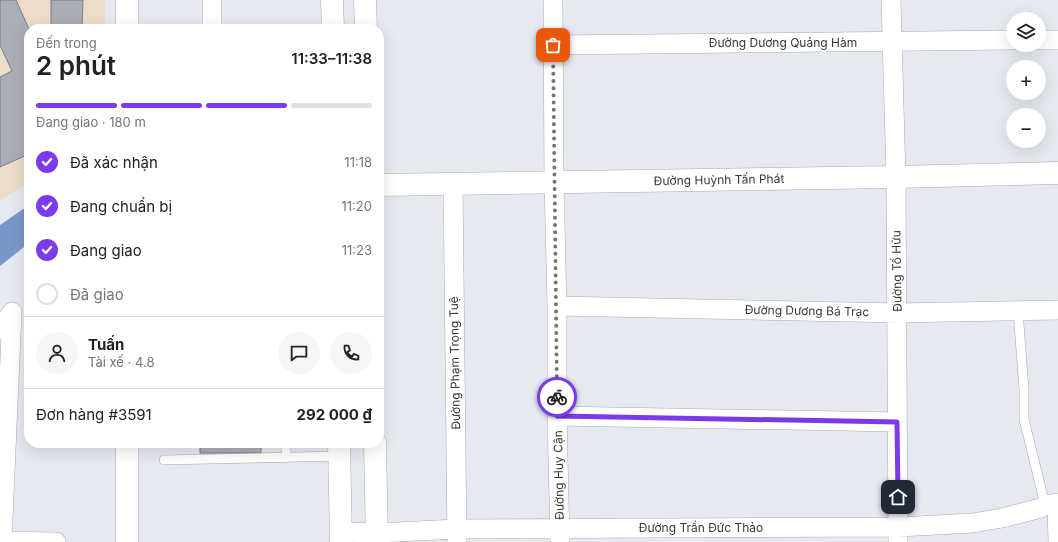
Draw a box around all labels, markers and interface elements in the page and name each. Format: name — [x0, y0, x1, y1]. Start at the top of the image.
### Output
map controls — [1006, 12, 1046, 148]
button: layers — [1006, 12, 1046, 52]
pin — [536, 28, 570, 62]
icon: bag — [542, 34, 564, 56]
text: Đến trong — [36, 35, 97, 51]
street label: Đường Dương Quảng Hàm — [709, 35, 857, 50]
text: 11:33–11:38 — [291, 49, 372, 68]
text: 2 phút — [36, 50, 116, 81]
button: + — [1006, 60, 1046, 100]
button: − — [1006, 108, 1046, 148]
text: Đang giao · 180 m — [36, 114, 146, 130]
icon: check — [36, 151, 58, 173]
text: Đã xác nhận — [70, 153, 158, 172]
text: 11:18 — [344, 154, 372, 170]
street label: Đường Huỳnh Tấn Phát — [654, 171, 784, 188]
icon: check — [36, 195, 58, 217]
text: Đang chuẩn bị — [70, 197, 172, 216]
text: 11:20 — [342, 198, 372, 214]
street label: Đường Tố Hữu — [888, 230, 905, 312]
icon: check — [36, 239, 58, 261]
text: Đang giao — [70, 241, 142, 260]
text: 11:23 — [342, 242, 372, 258]
text: Đã giao — [70, 285, 124, 304]
street label: Đường Phạm Trọng Tuệ — [446, 296, 463, 430]
street label: Đường Dương Bá Trạc — [745, 302, 870, 319]
button: person — [36, 332, 78, 374]
button: chat — [278, 332, 320, 374]
button: phone — [330, 332, 372, 374]
text: Tuấn — [88, 335, 124, 354]
text: Tài xế · 4.8 — [88, 354, 154, 370]
courier — [537, 377, 577, 417]
icon: bike — [546, 386, 568, 408]
text: Đơn hàng #3591 — [36, 405, 152, 424]
text: 292 000 ₫ — [296, 405, 372, 424]
street label: Đường Huy Cận — [550, 430, 567, 520]
pin — [881, 480, 915, 514]
icon: home — [887, 486, 909, 508]
street label: Đường Trần Đức Thảo — [639, 520, 763, 535]

